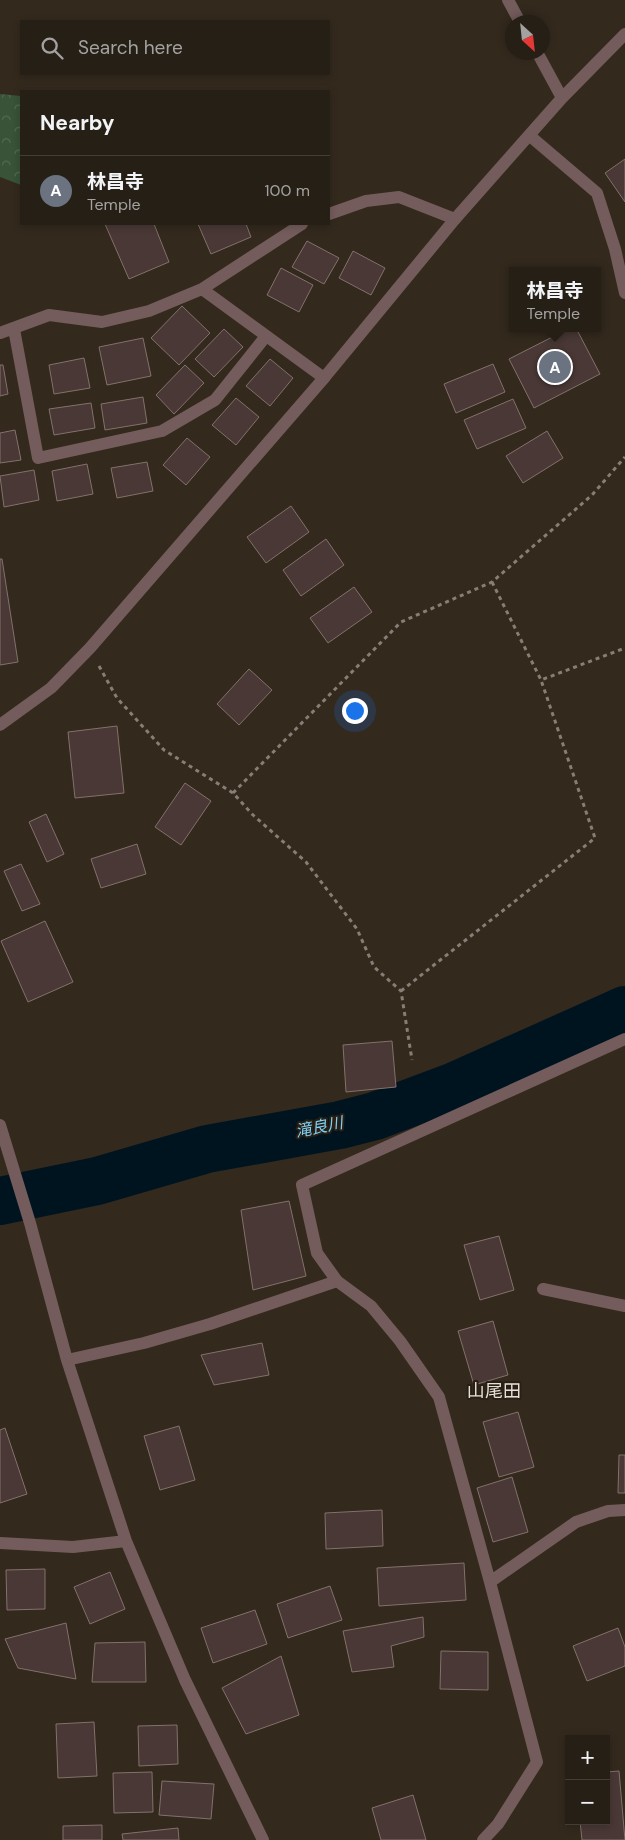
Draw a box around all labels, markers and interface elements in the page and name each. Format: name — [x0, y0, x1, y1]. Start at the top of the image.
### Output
north arrow — [505, 15, 550, 60]
search box — [20, 20, 330, 75]
icon: search — [38, 34, 66, 62]
text: Search here — [78, 35, 183, 60]
text: Nearby — [40, 109, 114, 137]
text: 林昌寺 — [87, 169, 144, 194]
text: A — [50, 180, 62, 201]
text: 100 m — [265, 180, 310, 201]
text: Temple — [87, 194, 141, 215]
popup — [509, 267, 601, 332]
text: 林昌寺 — [526, 278, 584, 303]
text: Temple — [526, 303, 580, 324]
pin: A — [539, 348, 571, 386]
your location — [342, 698, 368, 724]
water label: 滝良川 — [293, 1112, 347, 1142]
district label: 山尾田 — [467, 1379, 521, 1403]
map controls — [565, 1735, 610, 1825]
button: + — [565, 1735, 610, 1780]
button: − — [565, 1780, 610, 1825]

